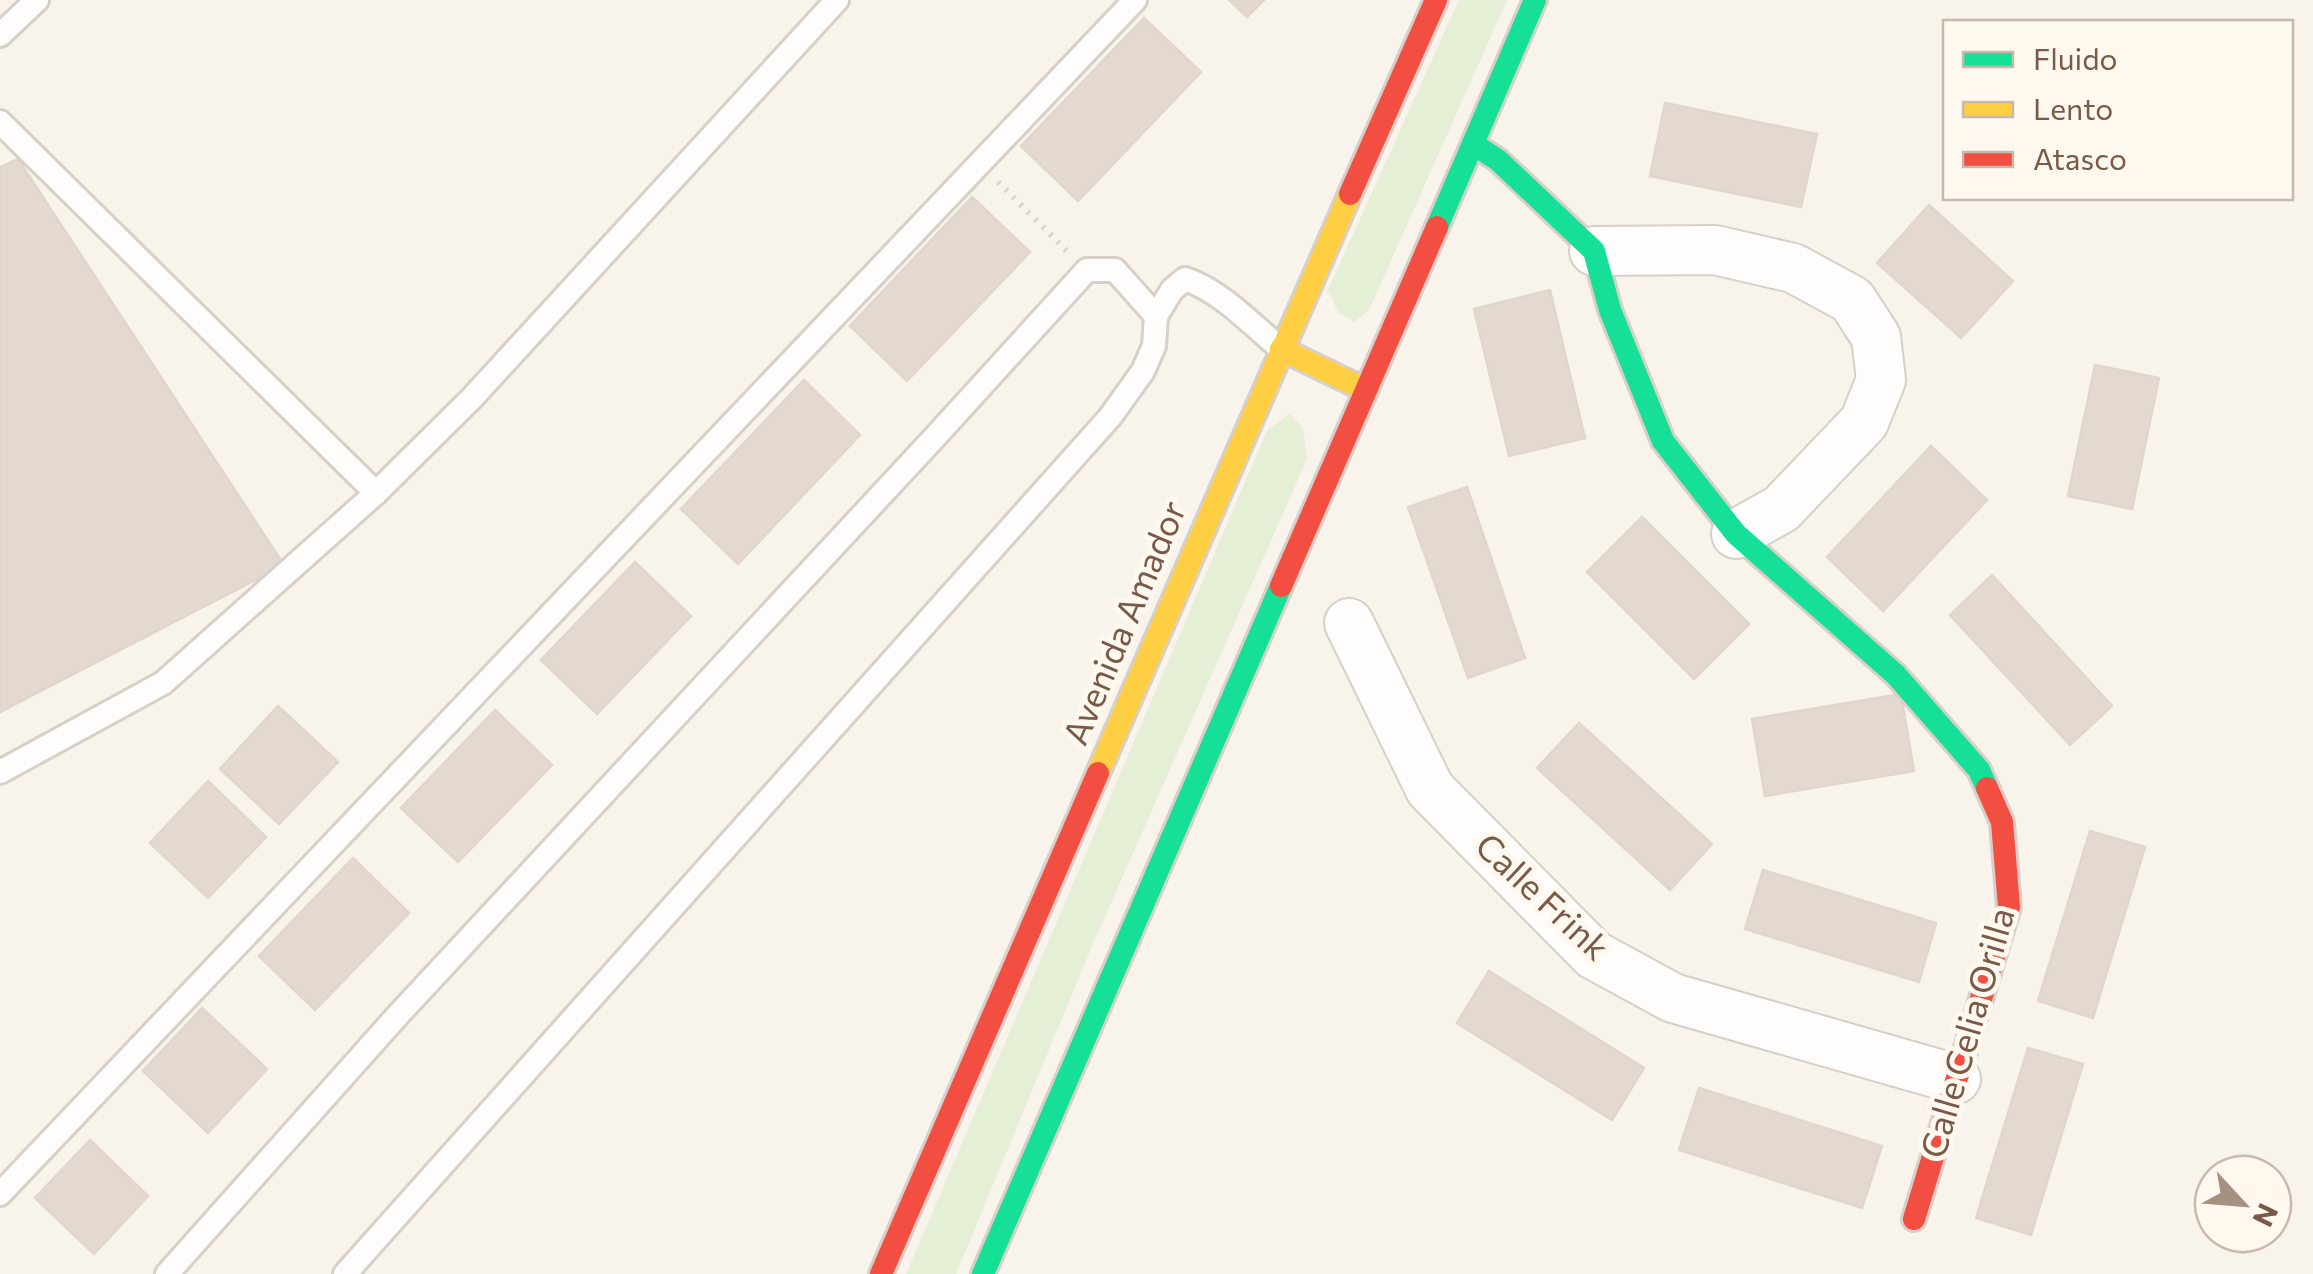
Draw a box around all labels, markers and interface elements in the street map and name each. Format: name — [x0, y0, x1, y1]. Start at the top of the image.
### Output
legend — [1943, 20, 2293, 200]
text: Fluido — [2033, 39, 2118, 76]
text: Lento — [2033, 89, 2113, 126]
text: Atasco — [2033, 139, 2127, 176]
street label: Avenida Amador — [1052, 493, 1193, 751]
street label: Calle Frink — [1468, 823, 1619, 968]
street label: Calle Celia Orilla — [1909, 902, 2022, 1162]
north arrow — [2193, 1154, 2293, 1254]
text: N — [2246, 1199, 2286, 1232]

